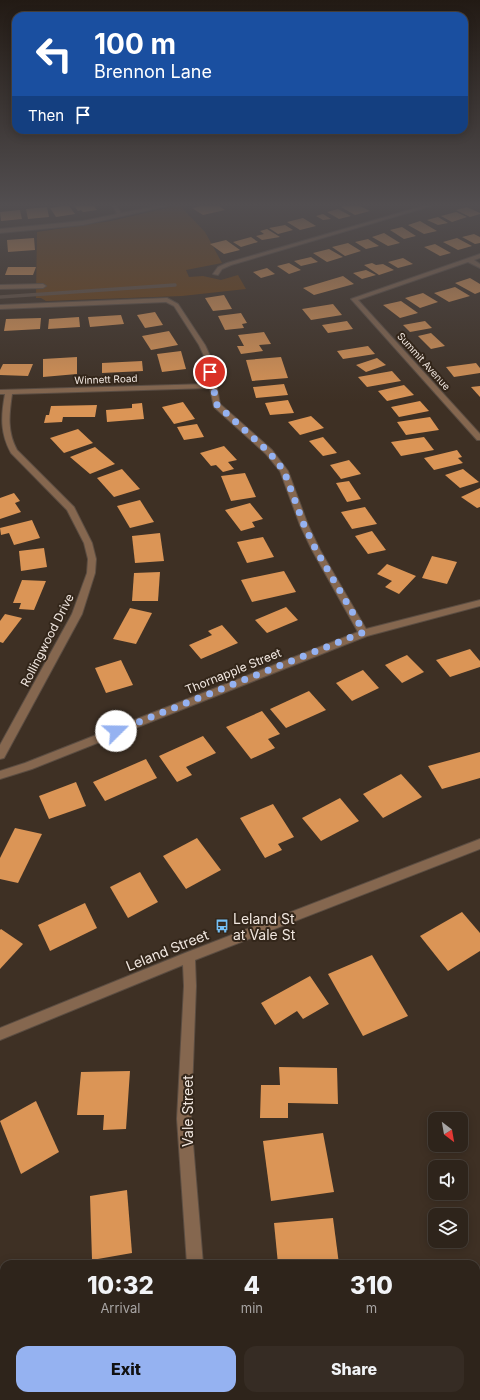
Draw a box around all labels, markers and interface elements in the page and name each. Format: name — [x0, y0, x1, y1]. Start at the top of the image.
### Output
text: 100 m — [94, 27, 176, 61]
icon: left — [28, 28, 80, 80]
text: Brennon Lane — [94, 61, 212, 82]
icon: arrive — [72, 104, 94, 126]
text: Then — [28, 106, 64, 125]
street label: Summit Avenue — [395, 330, 453, 392]
pin — [193, 355, 227, 389]
icon: arrive — [199, 361, 221, 383]
street label: Winnett Road — [74, 372, 138, 386]
street label: Rollingwood Drive — [17, 591, 77, 689]
street label: Thornapple Street — [183, 645, 283, 697]
position arrow — [95, 710, 137, 752]
place label: Leland St at Vale St — [233, 910, 296, 943]
bus stop icon: Leland St at Vale St — [214, 918, 230, 934]
street label: Leland Street — [123, 926, 211, 974]
street label: Vale Street — [179, 1075, 196, 1147]
north arrow — [428, 1112, 468, 1152]
map controls — [428, 1112, 468, 1248]
button: sound — [428, 1160, 468, 1200]
button: layers — [428, 1208, 468, 1248]
text: 10:32 — [87, 1271, 154, 1300]
text: 4 — [244, 1271, 260, 1300]
text: 310 — [350, 1271, 393, 1300]
text: Arrival — [100, 1300, 140, 1316]
text: min — [241, 1300, 263, 1316]
text: m — [366, 1300, 377, 1316]
button: Exit — [16, 1346, 236, 1392]
button: Share — [244, 1346, 464, 1392]

